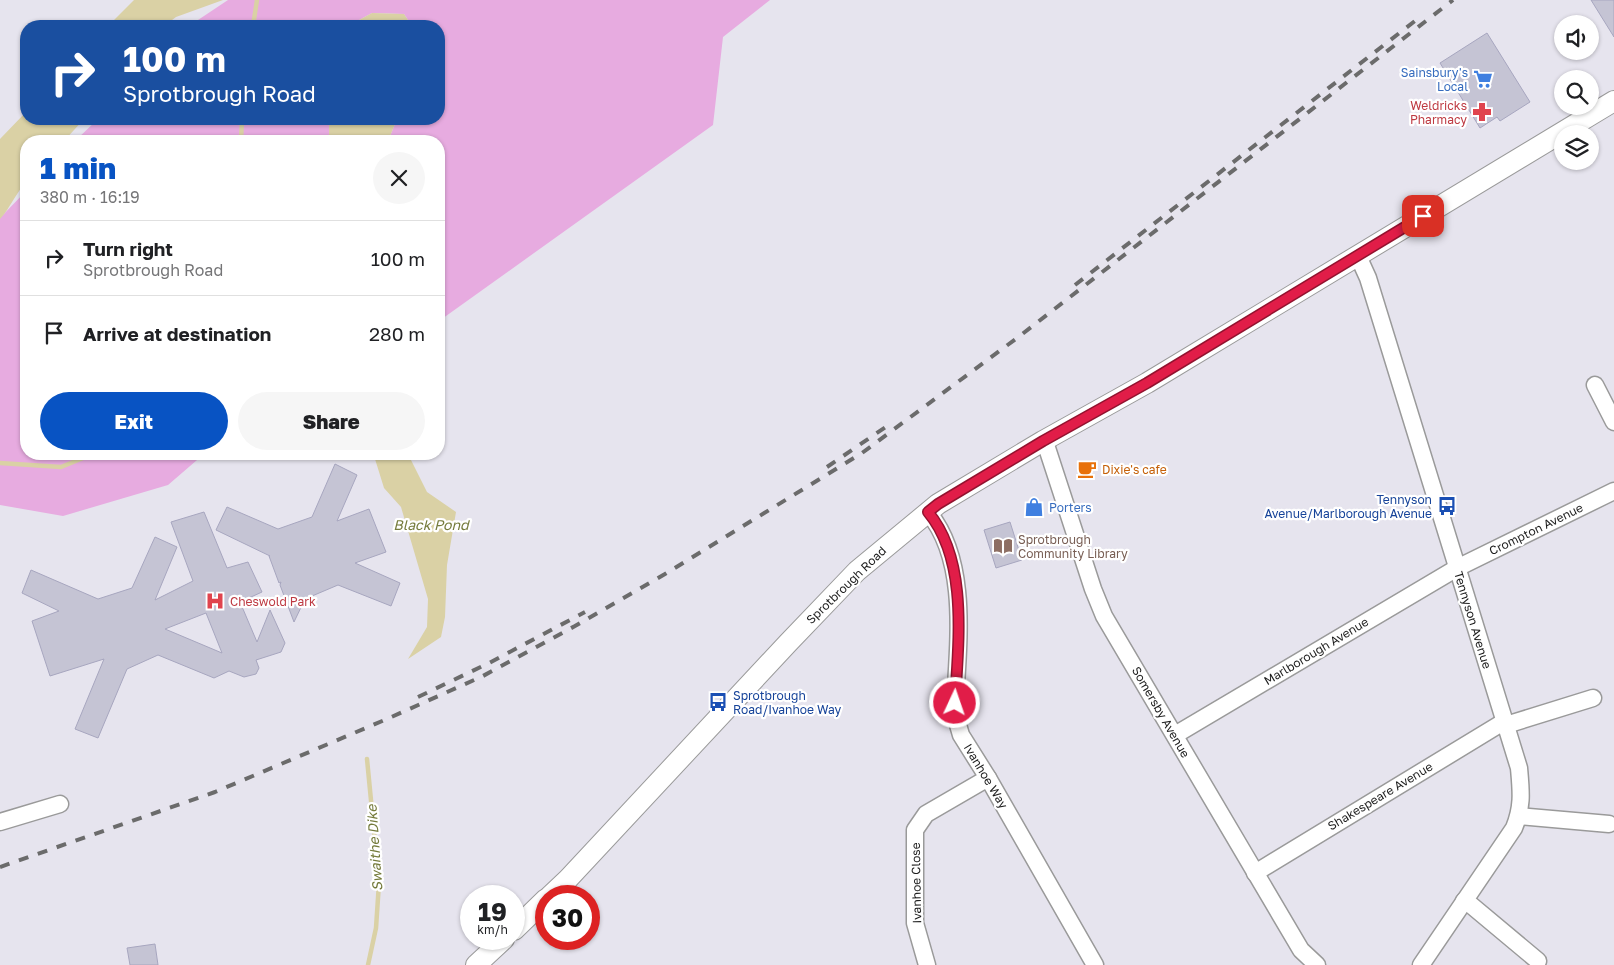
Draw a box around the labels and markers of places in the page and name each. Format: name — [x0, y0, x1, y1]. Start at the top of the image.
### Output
place label: Sainsbury's Local — [1401, 65, 1468, 94]
supermarket icon: Sainsbury's Local — [1472, 68, 1494, 90]
place label: Weldricks Pharmacy — [1410, 98, 1467, 127]
pharmacy icon: Weldricks Pharmacy — [1471, 101, 1493, 123]
pin — [1402, 195, 1444, 237]
cafe icon: Dixie's cafe — [1076, 458, 1098, 480]
place label: Dixie's cafe — [1102, 462, 1167, 477]
place label: Tennyson Avenue/Marlborough Avenue — [1265, 492, 1432, 521]
bus stop icon: Tennyson Avenue/Marlborough Avenue — [1436, 495, 1458, 517]
shop icon: Porters — [1023, 496, 1045, 518]
place label: Porters — [1049, 500, 1092, 515]
place label: Sprotbrough Community Library — [1018, 532, 1128, 561]
library icon: Sprotbrough Community Library — [992, 535, 1014, 557]
hospital icon: Cheswold Park — [204, 590, 226, 612]
place label: Cheswold Park — [230, 594, 316, 609]
place label: Sprotbrough Road/Ivanhoe Way — [733, 688, 842, 717]
bus stop icon: Sprotbrough Road/Ivanhoe Way — [707, 691, 729, 713]

